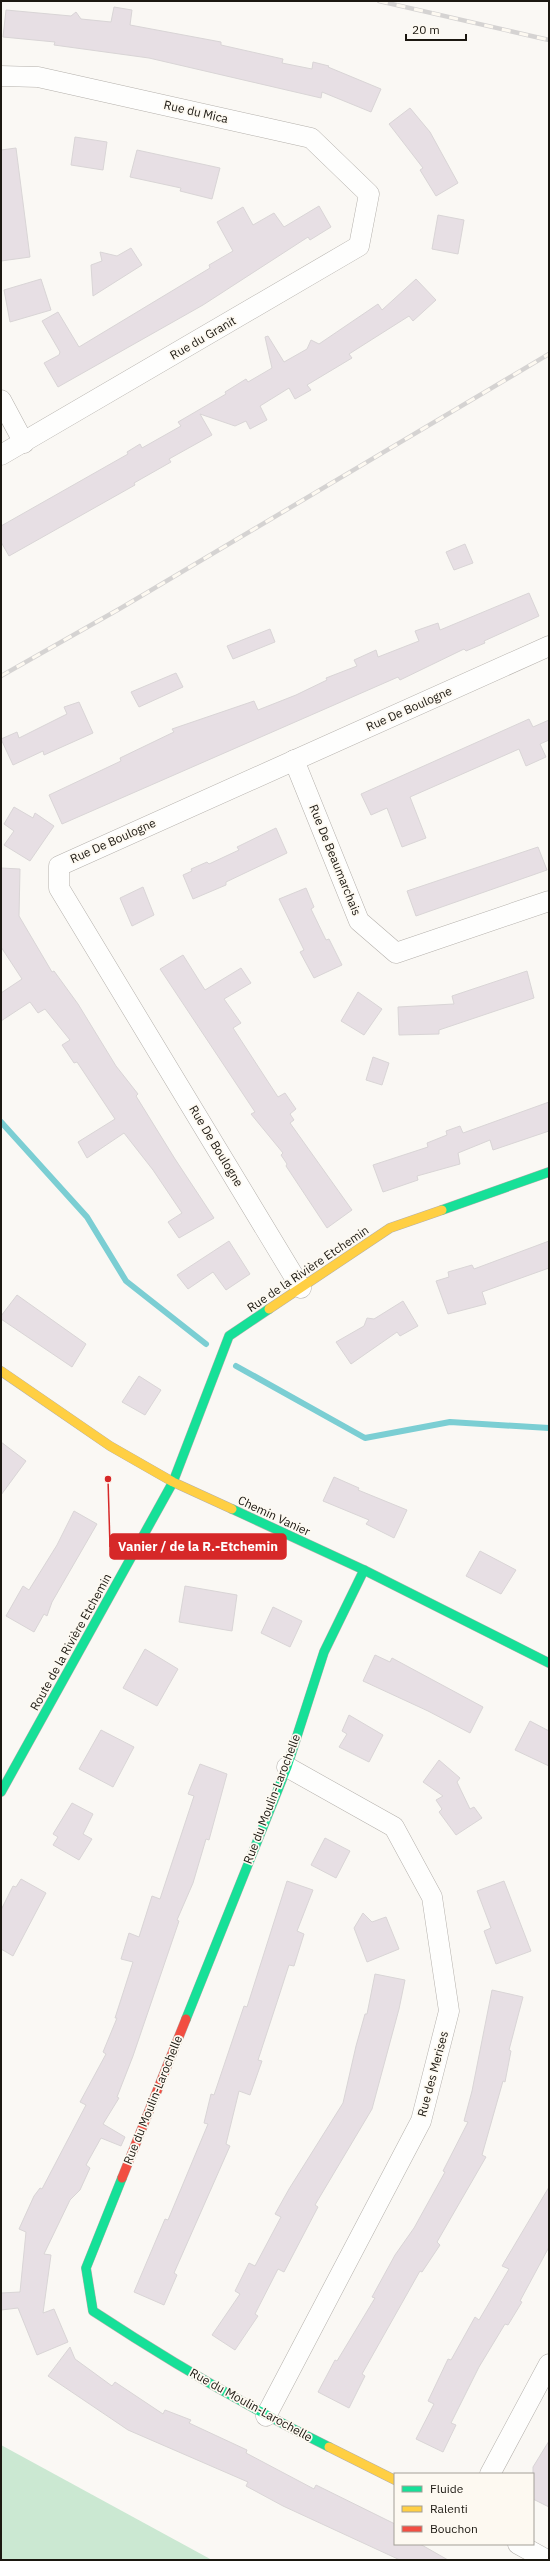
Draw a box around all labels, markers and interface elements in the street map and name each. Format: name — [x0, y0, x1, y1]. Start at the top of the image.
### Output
scale bar — [406, 16, 466, 42]
text: 20 m — [412, 22, 440, 37]
street label: Rue du Mica — [162, 97, 230, 126]
street label: Rue du Granit — [167, 313, 238, 362]
street label: Rue De Boulogne — [363, 683, 454, 734]
street label: Rue De Beaumarchais — [306, 802, 365, 918]
street label: Rue De Boulogne — [67, 815, 158, 866]
street label: Rue De Boulogne — [186, 1102, 247, 1190]
street label: Rue de la Rivière Etchemin — [244, 1222, 371, 1315]
street label: Chemin Vanier — [236, 1492, 313, 1539]
callout: Vanier / de la R.-Etchemin — [110, 1534, 286, 1559]
text: Vanier / de la R.-Etchemin — [118, 1538, 278, 1555]
street label: Route de la Rivière Etchemin — [27, 1571, 115, 1713]
street label: Rue du Moulin-Larochelle — [240, 1732, 303, 1866]
street label: Rue des Merises — [414, 2029, 451, 2118]
street label: Rue du Moulin-Larochelle — [120, 2033, 185, 2166]
street label: Rue du Moulin-Larochelle — [187, 2365, 315, 2445]
legend — [394, 2473, 534, 2545]
text: Fluide — [430, 2481, 464, 2496]
text: Ralenti — [430, 2501, 468, 2516]
text: Bouchon — [430, 2521, 478, 2536]

